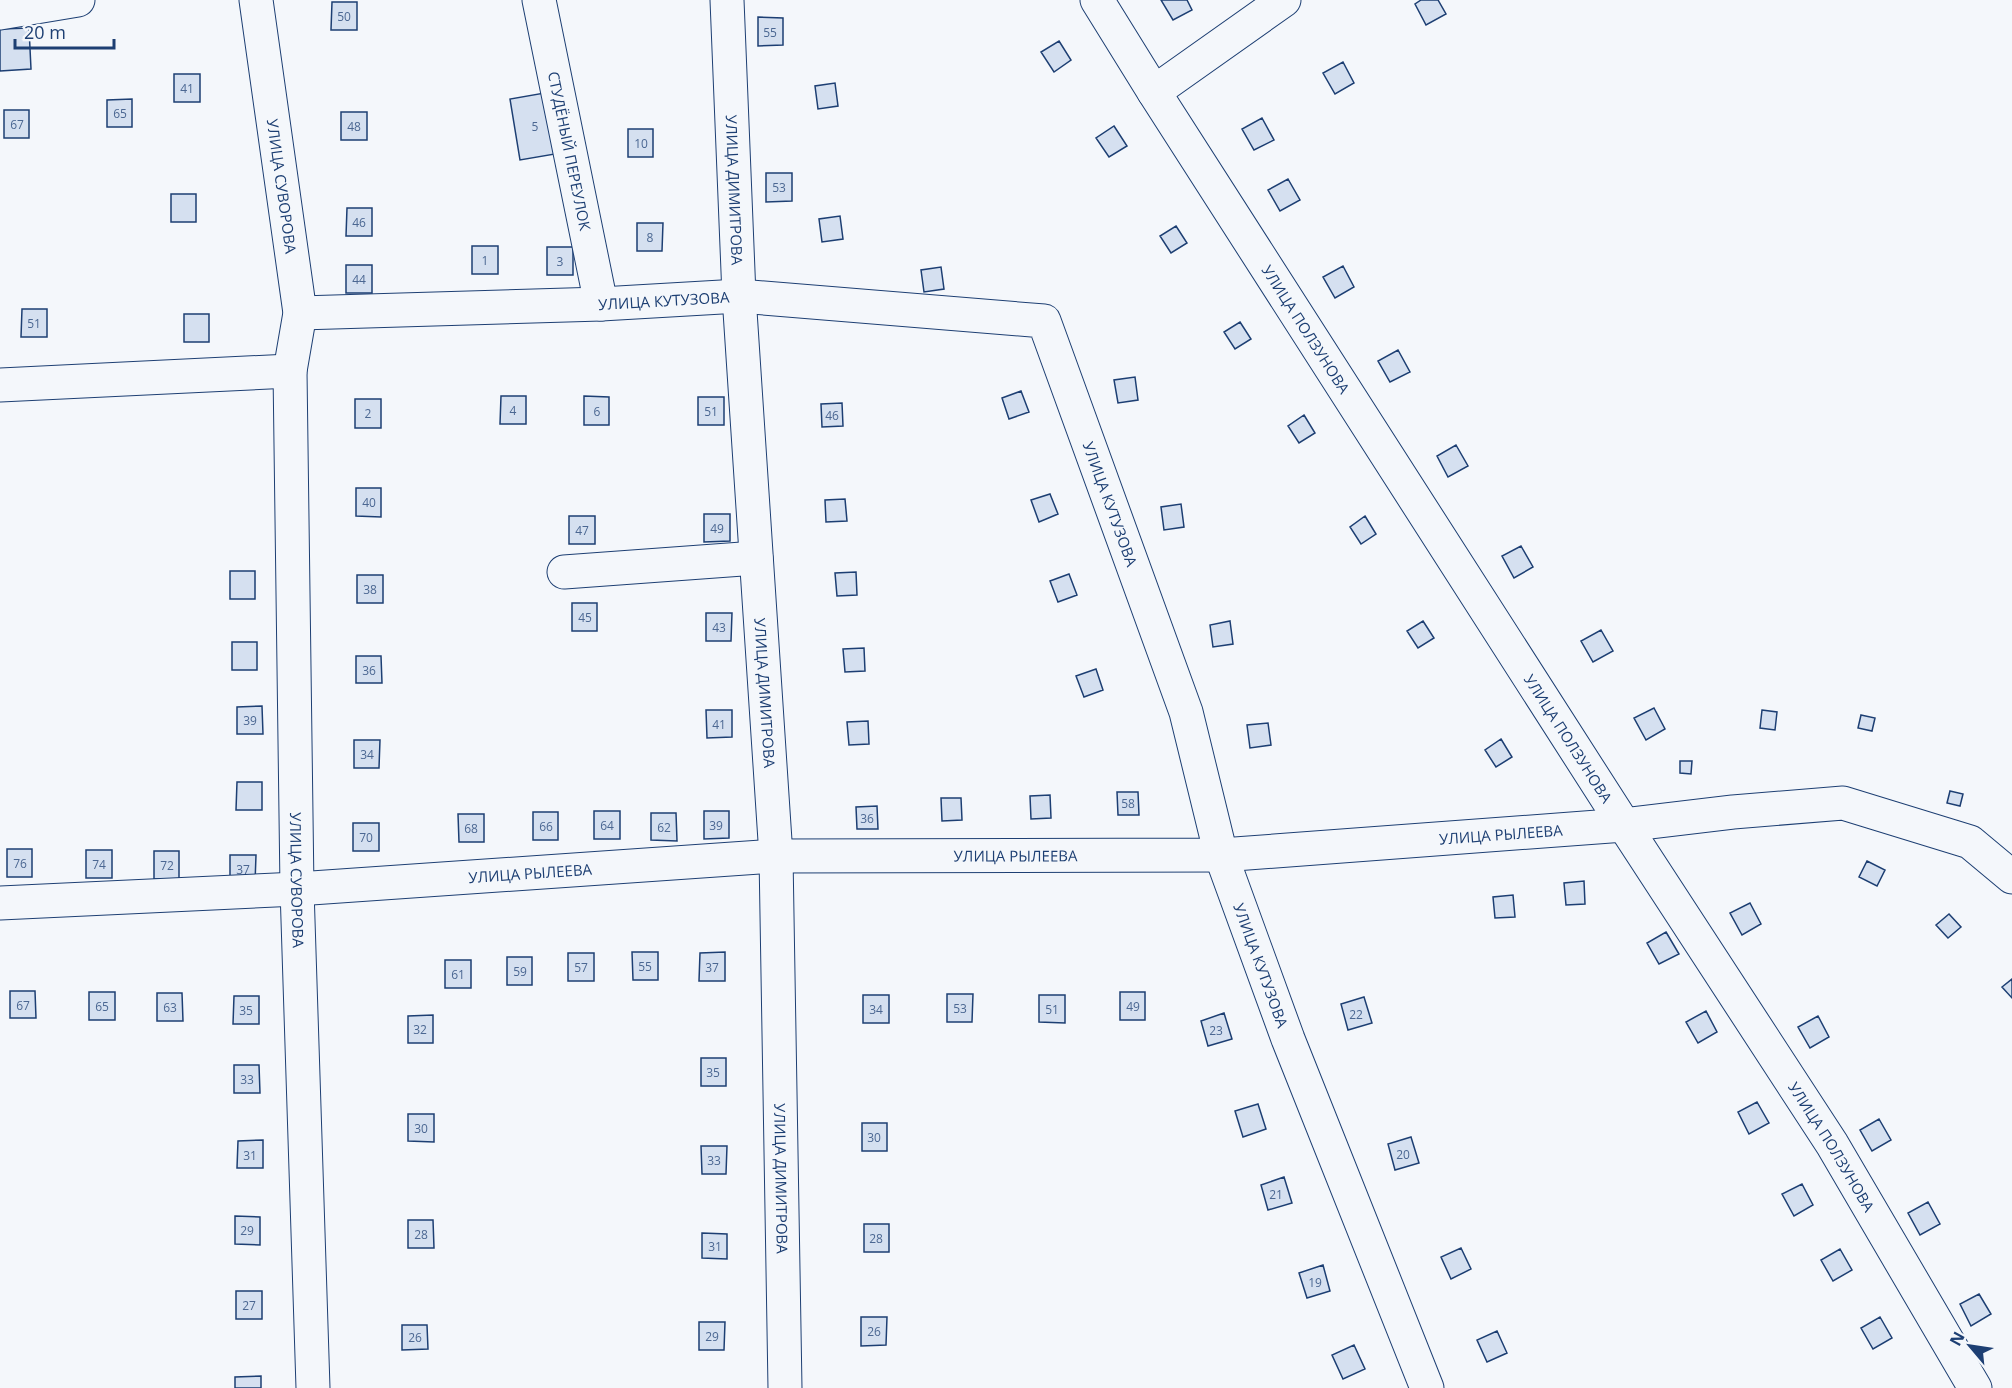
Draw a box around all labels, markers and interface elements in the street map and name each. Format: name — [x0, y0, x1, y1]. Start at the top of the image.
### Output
house number: 50 — [337, 8, 351, 25]
scale bar — [15, 12, 114, 50]
text: 20 m — [24, 20, 66, 44]
house number: 55 — [763, 24, 777, 41]
street label: СТУДЁНЫЙ ПЕРЕУЛОК — [544, 70, 596, 233]
house number: 41 — [180, 80, 194, 97]
house number: 65 — [113, 105, 127, 122]
street label: УЛИЦА ДИМИТРОВА — [722, 114, 748, 266]
house number: 67 — [10, 116, 24, 133]
street label: УЛИЦА СУВОРОВА — [263, 118, 302, 255]
house number: 48 — [347, 118, 361, 135]
house number: 5 — [532, 118, 539, 135]
house number: 10 — [634, 135, 648, 152]
house number: 53 — [772, 179, 786, 196]
house number: 46 — [352, 214, 366, 231]
house number: 8 — [647, 229, 654, 246]
house number: 1 — [482, 252, 488, 269]
house number: 3 — [557, 253, 564, 270]
street label: УЛИЦА ПОЛЗУНОВА — [1258, 261, 1355, 398]
house number: 44 — [352, 271, 366, 288]
street label: УЛИЦА КУТУЗОВА — [598, 287, 730, 314]
house number: 51 — [27, 315, 41, 332]
house number: 4 — [510, 402, 517, 419]
house number: 6 — [594, 403, 601, 420]
house number: 51 — [704, 403, 718, 420]
house number: 2 — [365, 405, 372, 422]
house number: 46 — [825, 407, 839, 424]
street label: УЛИЦА КУТУЗОВА — [1079, 439, 1142, 569]
house number: 40 — [362, 494, 376, 511]
house number: 49 — [710, 520, 724, 537]
house number: 47 — [575, 522, 589, 539]
house number: 38 — [363, 581, 377, 598]
house number: 45 — [578, 609, 592, 626]
street label: УЛИЦА ДИМИТРОВА — [750, 617, 780, 769]
house number: 43 — [712, 619, 726, 636]
house number: 36 — [362, 662, 376, 679]
street label: УЛИЦА ПОЛЗУНОВА — [1520, 670, 1617, 807]
house number: 39 — [243, 712, 257, 729]
house number: 41 — [712, 716, 726, 733]
house number: 34 — [360, 746, 374, 763]
house number: 58 — [1121, 795, 1135, 812]
house number: 36 — [860, 810, 874, 827]
street label: УЛИЦА СУВОРОВА — [286, 812, 309, 949]
house number: 64 — [600, 817, 614, 834]
house number: 39 — [709, 817, 723, 834]
house number: 66 — [539, 818, 553, 835]
house number: 62 — [657, 819, 671, 836]
house number: 68 — [464, 820, 478, 837]
street label: УЛИЦА РЫЛЕЕВА — [1438, 820, 1564, 849]
house number: 70 — [359, 829, 373, 846]
street label: УЛИЦА РЫЛЕЕВА — [954, 845, 1078, 866]
house number: 76 — [13, 855, 27, 872]
house number: 74 — [92, 856, 106, 873]
house number: 72 — [160, 857, 174, 874]
street label: УЛИЦА РЫЛЕЕВА — [468, 859, 593, 887]
house number: 37 — [236, 861, 250, 878]
street label: УЛИЦА КУТУЗОВА — [1229, 900, 1293, 1031]
house number: 55 — [638, 958, 652, 975]
house number: 57 — [574, 959, 588, 976]
house number: 37 — [705, 959, 719, 976]
house number: 59 — [513, 963, 527, 980]
house number: 61 — [451, 966, 465, 983]
house number: 67 — [16, 997, 30, 1014]
house number: 65 — [95, 998, 109, 1015]
house number: 49 — [1126, 998, 1140, 1015]
house number: 63 — [163, 999, 177, 1016]
house number: 53 — [953, 1000, 967, 1017]
house number: 34 — [869, 1001, 883, 1018]
house number: 51 — [1045, 1001, 1059, 1018]
house number: 35 — [239, 1002, 253, 1019]
house number: 22 — [1349, 1006, 1363, 1023]
house number: 32 — [413, 1021, 427, 1038]
house number: 23 — [1209, 1022, 1223, 1039]
house number: 35 — [706, 1064, 720, 1081]
house number: 33 — [240, 1071, 254, 1088]
street label: УЛИЦА ПОЛЗУНОВА — [1784, 1078, 1880, 1216]
street label: УЛИЦА ДИМИТРОВА — [770, 1103, 793, 1254]
house number: 30 — [414, 1120, 428, 1137]
house number: 30 — [867, 1129, 881, 1146]
house number: 20 — [1396, 1146, 1410, 1163]
house number: 31 — [243, 1147, 257, 1164]
house number: 33 — [707, 1152, 721, 1169]
house number: 21 — [1269, 1186, 1283, 1203]
house number: 29 — [240, 1222, 254, 1239]
house number: 28 — [414, 1226, 428, 1243]
house number: 28 — [869, 1230, 883, 1247]
house number: 31 — [708, 1238, 722, 1255]
house number: 19 — [1308, 1274, 1322, 1291]
house number: 27 — [242, 1297, 256, 1314]
north arrow — [1940, 1316, 2000, 1376]
house number: 26 — [867, 1323, 881, 1340]
house number: 29 — [705, 1328, 719, 1345]
text: N — [1944, 1328, 1970, 1350]
house number: 26 — [408, 1329, 422, 1346]

